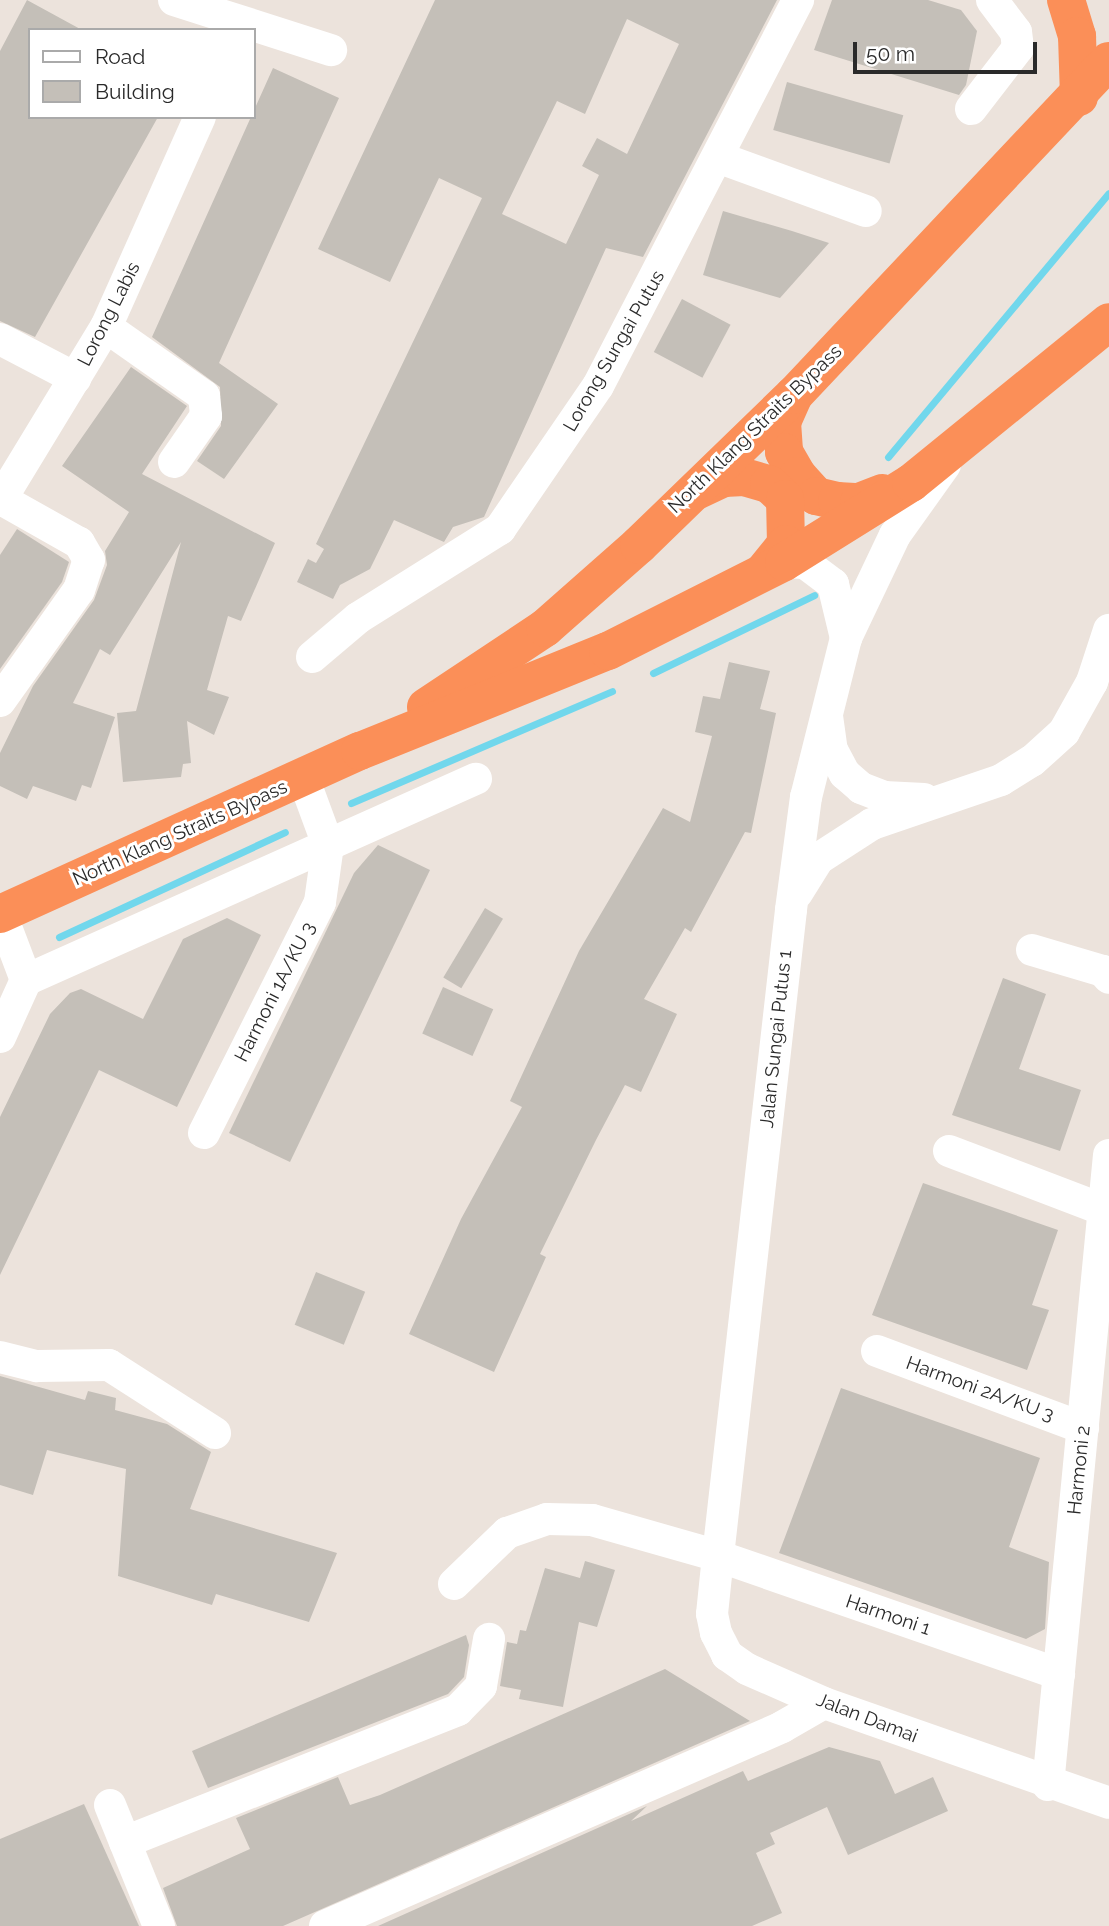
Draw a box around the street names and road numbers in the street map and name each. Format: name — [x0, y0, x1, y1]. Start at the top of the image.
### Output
street label: Lorong Labis — [73, 258, 145, 370]
street label: Lorong Sungai Putus — [559, 266, 669, 436]
street label: North Klang Straits Bypass — [663, 340, 847, 518]
street label: North Klang Straits Bypass — [69, 775, 291, 891]
street label: Harmoni 1A/KU 3 — [230, 918, 320, 1066]
street label: Jalan Sungai Putus 1 — [755, 949, 797, 1129]
street label: Harmoni 2A/KU 3 — [903, 1352, 1057, 1426]
street label: Harmoni 2 — [1063, 1424, 1095, 1516]
street label: Harmoni 1 — [843, 1590, 933, 1640]
street label: Jalan Damai — [813, 1688, 921, 1748]

